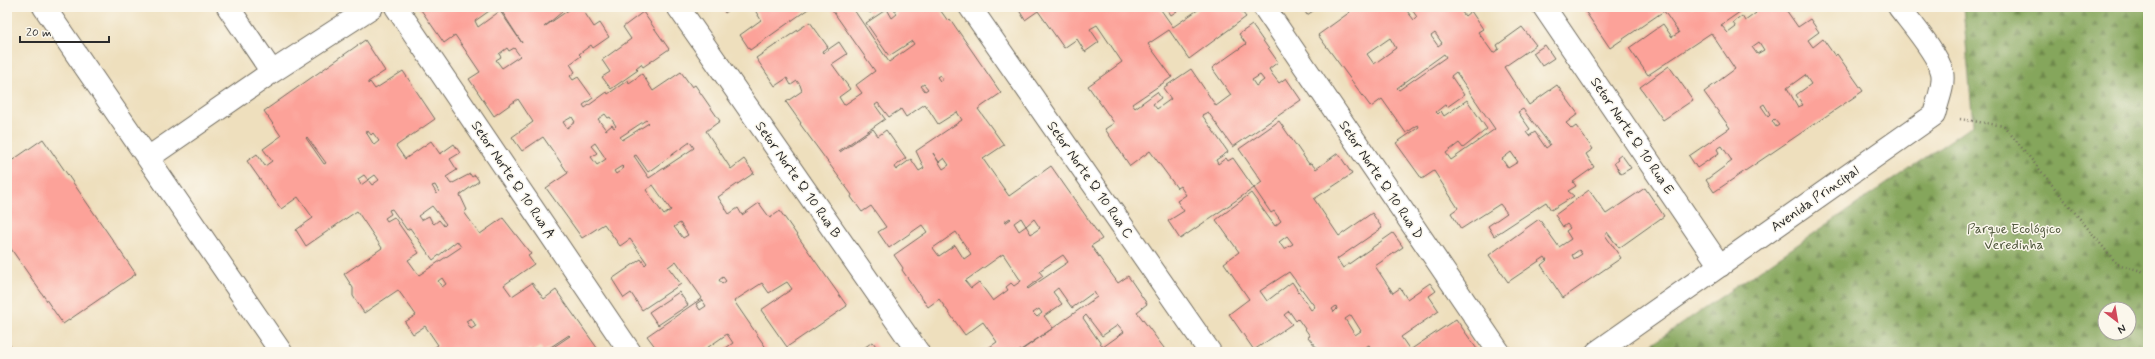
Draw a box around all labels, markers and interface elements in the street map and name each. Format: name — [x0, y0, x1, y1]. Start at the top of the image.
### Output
scale bar — [20, 18, 109, 44]
text: 20 m — [26, 25, 52, 41]
street label: Setor Norte Q 10 Rua E — [1586, 74, 1678, 198]
street label: Setor Norte Q 10 Rua A — [467, 117, 559, 243]
street label: Setor Norte Q 10 Rua D — [1335, 117, 1427, 243]
street label: Setor Norte Q 10 Rua B — [751, 118, 845, 242]
street label: Setor Norte Q 10 Rua C — [1043, 118, 1137, 242]
street label: Avenida Principal — [1767, 162, 1863, 236]
park label: Parque Ecológico Veredinha — [1967, 220, 2061, 254]
north arrow — [2097, 301, 2137, 341]
text: N — [2115, 321, 2128, 337]

